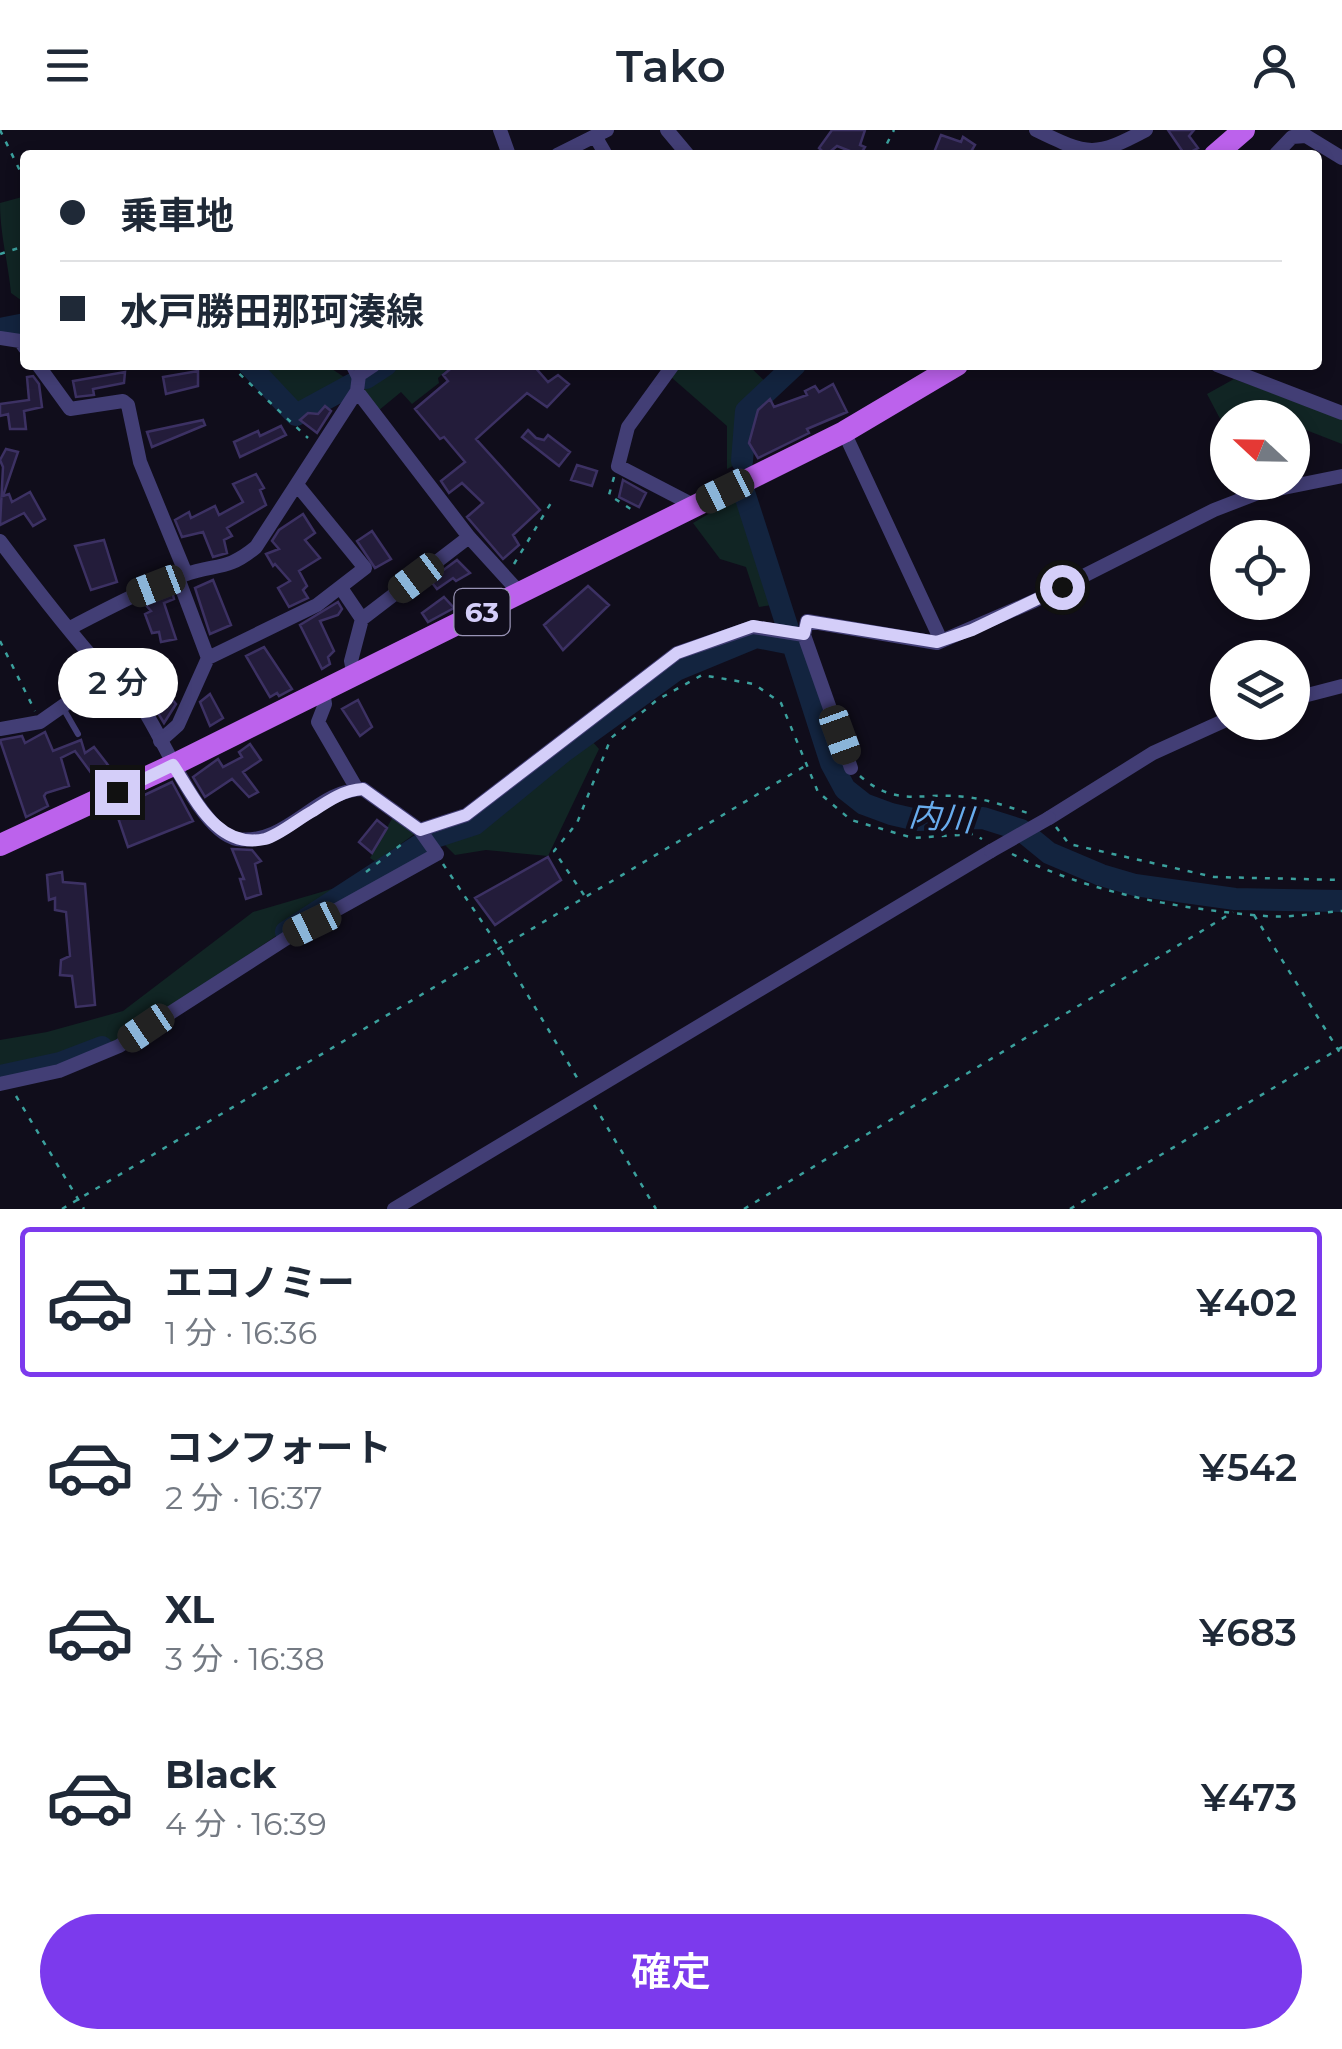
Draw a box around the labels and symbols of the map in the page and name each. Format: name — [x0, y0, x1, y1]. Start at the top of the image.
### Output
north arrow — [1210, 400, 1310, 500]
car — [691, 464, 759, 518]
car — [383, 548, 449, 608]
car — [123, 561, 189, 611]
route start — [1040, 565, 1085, 610]
road number: 63 — [454, 589, 510, 635]
callout: 2 分 — [57, 647, 177, 717]
car — [816, 702, 864, 768]
route end — [95, 770, 140, 815]
water label: 内川 — [907, 795, 978, 839]
car — [278, 897, 346, 951]
car — [113, 999, 179, 1057]

